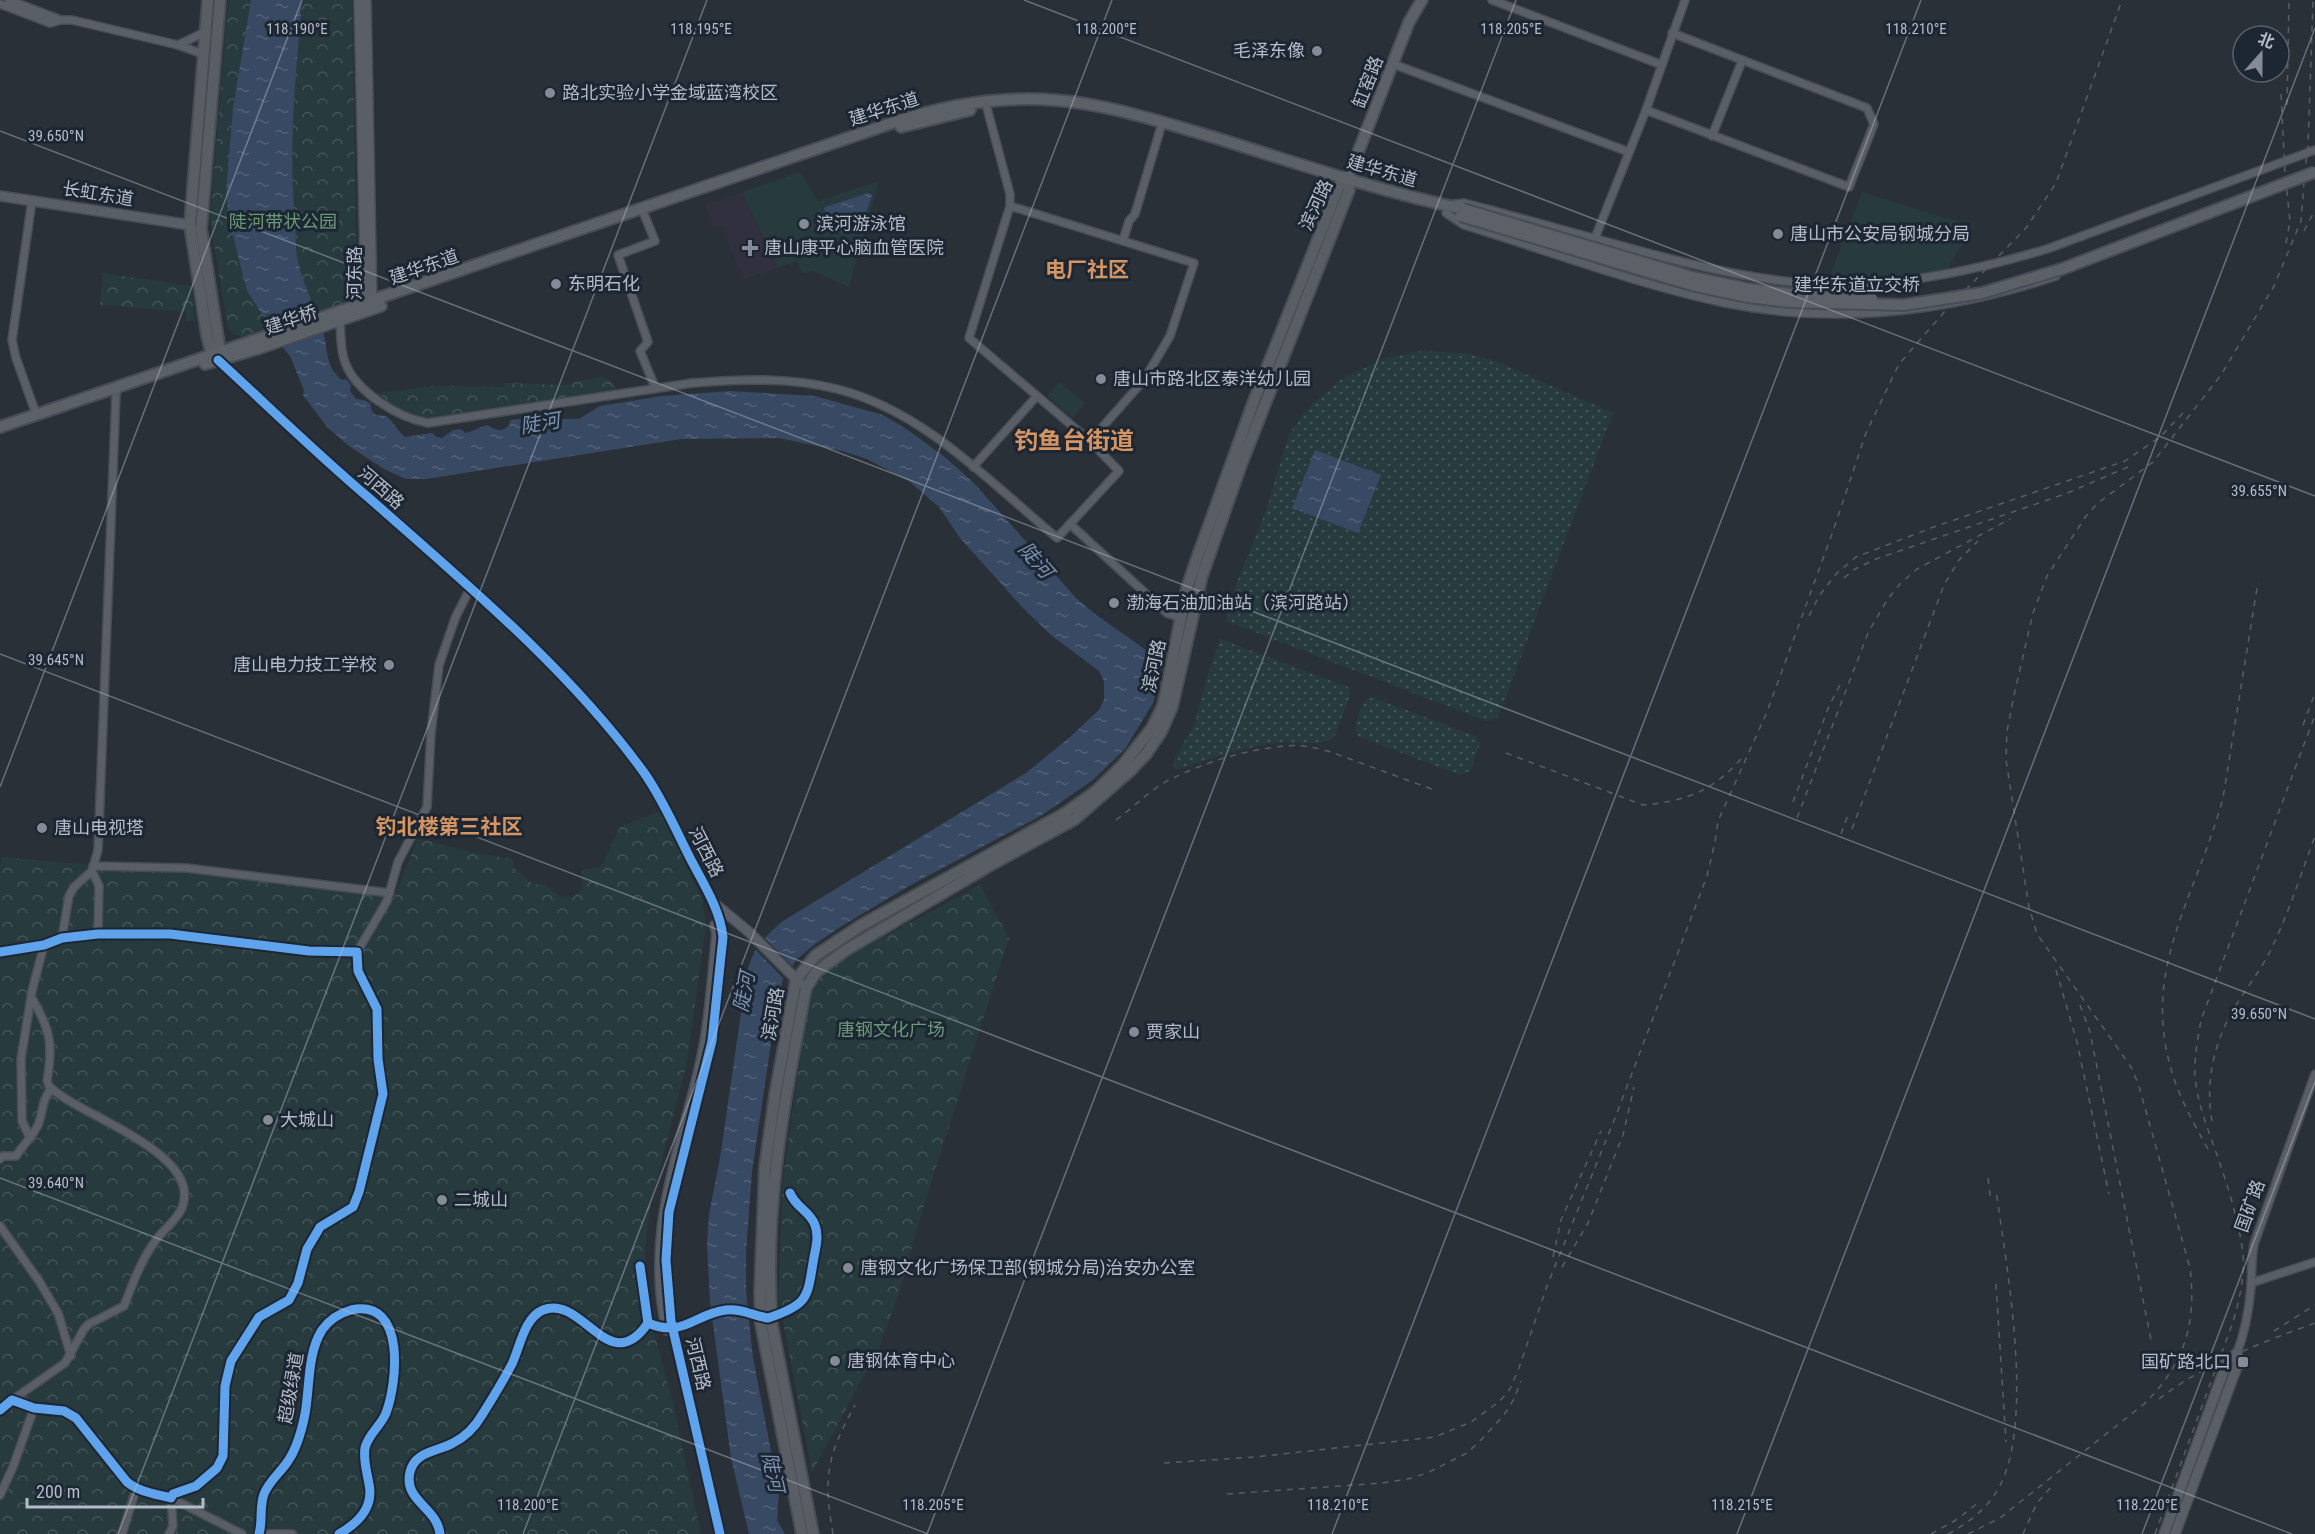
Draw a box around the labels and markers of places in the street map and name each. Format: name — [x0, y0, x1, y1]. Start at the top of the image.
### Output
place label: 毛泽东像 — [1233, 40, 1305, 61]
marker: 毛泽东像 — [1310, 44, 1324, 58]
place label: 路北实验小学金域蓝湾校区 — [562, 82, 778, 103]
marker: 路北实验小学金域蓝湾校区 — [543, 86, 557, 100]
place label: 滨河游泳馆 — [816, 213, 906, 234]
marker: 滨河游泳馆 — [797, 217, 811, 231]
place label: 唐山市公安局钢城分局 — [1790, 223, 1970, 244]
marker: 唐山市公安局钢城分局 — [1771, 227, 1785, 241]
place label: 唐山康平心脑血管医院 — [764, 237, 944, 258]
marker: 唐山康平心脑血管医院 — [741, 239, 759, 257]
place label: 东明石化 — [568, 273, 640, 294]
marker: 东明石化 — [549, 277, 563, 291]
place label: 唐山市路北区泰洋幼儿园 — [1113, 368, 1311, 389]
marker: 唐山市路北区泰洋幼儿园 — [1094, 372, 1108, 386]
place label: 渤海石油加油站（滨河路站） — [1126, 592, 1360, 613]
marker: 渤海石油加油站（滨河路站） — [1107, 596, 1121, 610]
place label: 唐山电力技工学校 — [233, 654, 377, 675]
marker: 唐山电力技工学校 — [382, 658, 396, 672]
place label: 唐山电视塔 — [54, 817, 144, 838]
marker: 唐山电视塔 — [35, 821, 49, 835]
place label: 贾家山 — [1146, 1021, 1200, 1042]
marker: 贾家山 — [1127, 1025, 1141, 1039]
place label: 大城山 — [280, 1109, 334, 1130]
marker: 大城山 — [261, 1113, 275, 1127]
place label: 二城山 — [454, 1189, 508, 1210]
marker: 二城山 — [435, 1193, 449, 1207]
place label: 唐钢文化广场保卫部(钢城分局)治安办公室 — [860, 1257, 1195, 1279]
marker: 唐钢文化广场保卫部(钢城分局)治安办公室 — [841, 1261, 855, 1275]
place label: 唐钢体育中心 — [847, 1350, 955, 1371]
place label: 国矿路北口 — [2141, 1351, 2231, 1372]
marker: 唐钢体育中心 — [828, 1354, 842, 1368]
marker: 国矿路北口 — [2236, 1355, 2250, 1369]

